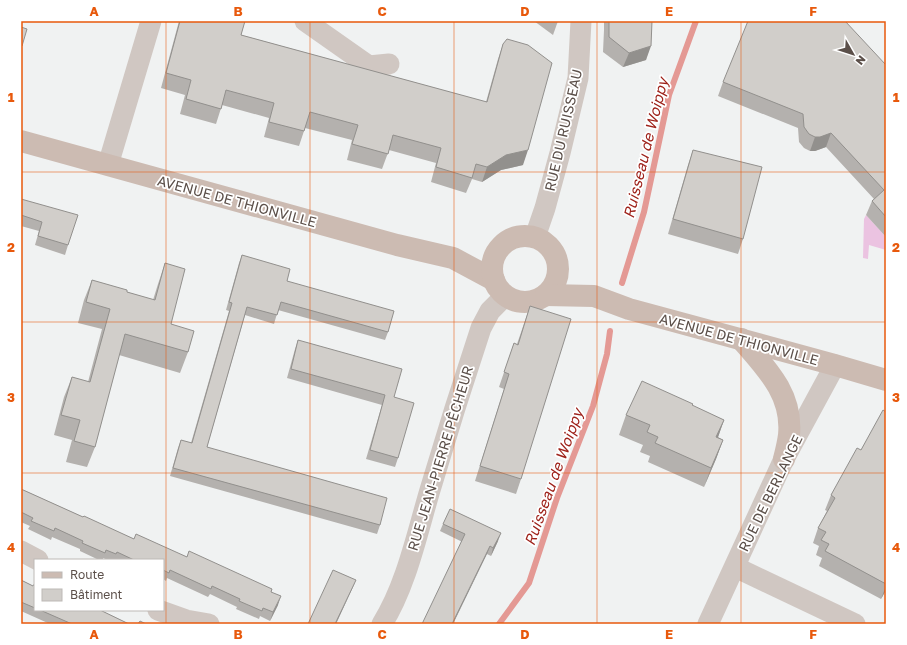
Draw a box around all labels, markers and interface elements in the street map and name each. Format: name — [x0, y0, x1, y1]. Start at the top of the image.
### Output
text: A — [89, 3, 99, 19]
text: B — [233, 3, 243, 19]
text: C — [377, 3, 387, 19]
text: D — [520, 3, 530, 19]
text: E — [665, 3, 673, 19]
text: F — [809, 3, 817, 19]
north arrow — [833, 34, 873, 74]
text: N — [853, 53, 869, 68]
street label: RUE DU RUISSEAU — [541, 67, 585, 193]
water label: Ruisseau de Woippy — [619, 73, 673, 220]
text: 1 — [8, 89, 15, 105]
text: 1 — [893, 89, 900, 105]
street label: AVENUE DE THIONVILLE — [156, 172, 318, 230]
text: 2 — [7, 239, 15, 255]
text: 2 — [892, 239, 900, 255]
street label: AVENUE DE THIONVILLE — [658, 310, 820, 368]
street label: RUE JEAN-PIERRE PÊCHEUR — [404, 363, 476, 553]
text: 3 — [7, 389, 15, 405]
text: 3 — [892, 389, 900, 405]
water label: Ruisseau de Woippy — [520, 404, 588, 548]
street label: RUE DE BERLANGE — [734, 432, 806, 554]
text: 4 — [7, 539, 15, 555]
text: 4 — [892, 539, 900, 555]
legend — [34, 559, 164, 611]
text: Route — [70, 567, 104, 582]
text: Bâtiment — [70, 587, 123, 602]
text: A — [89, 626, 99, 642]
text: B — [233, 626, 243, 642]
text: C — [377, 626, 387, 642]
text: D — [520, 626, 530, 642]
text: E — [665, 626, 673, 642]
text: F — [809, 626, 817, 642]

